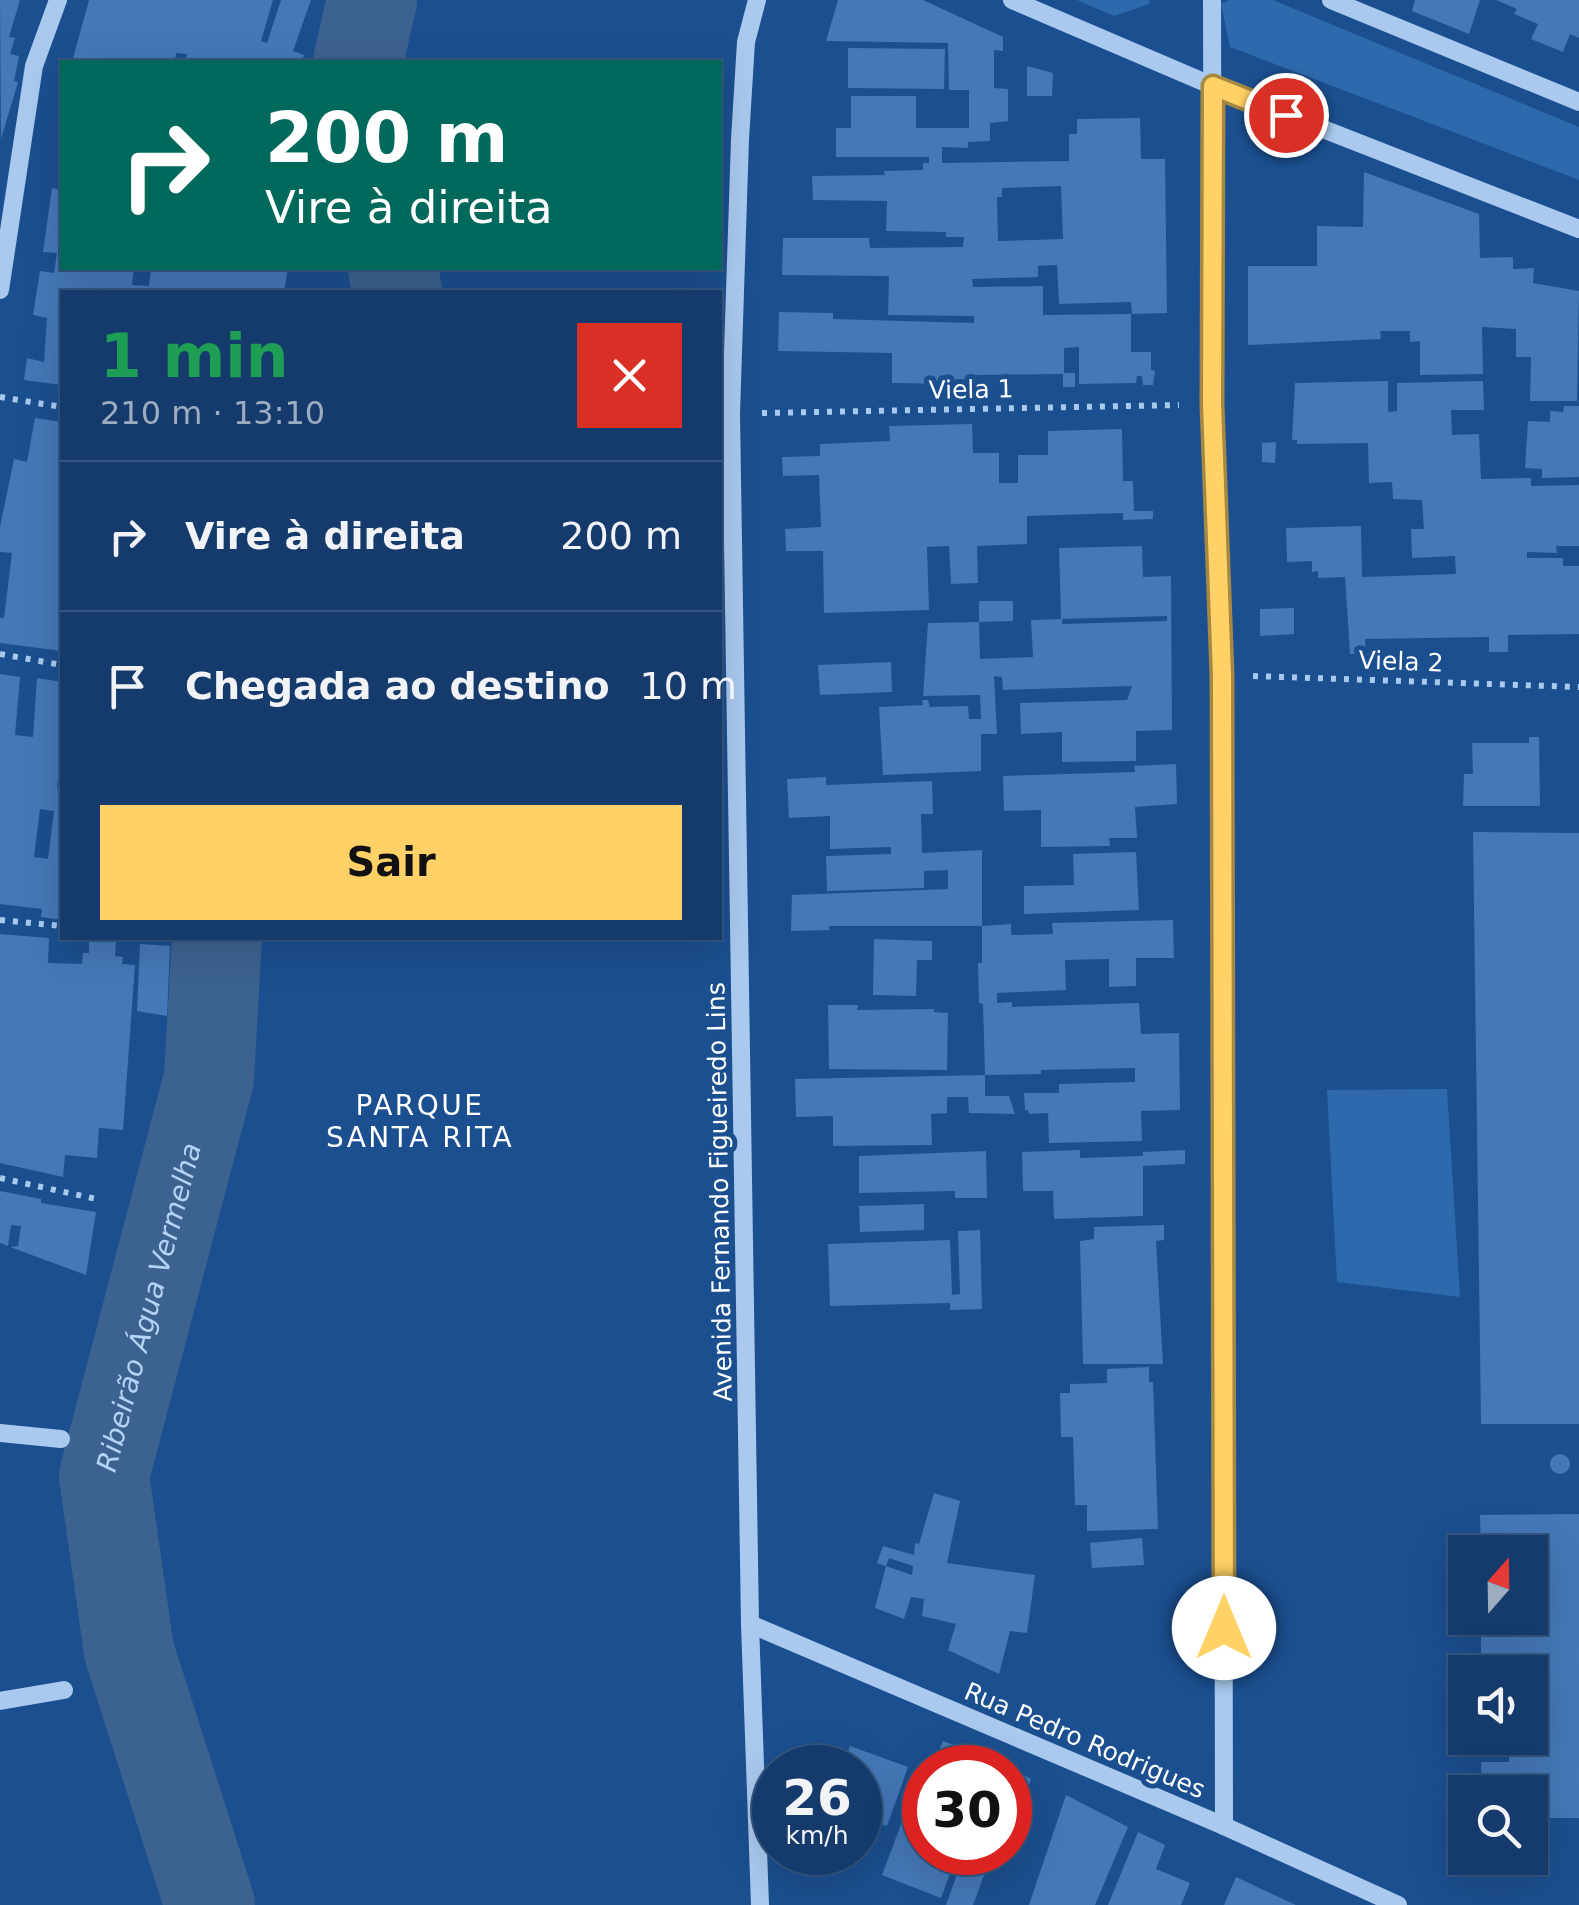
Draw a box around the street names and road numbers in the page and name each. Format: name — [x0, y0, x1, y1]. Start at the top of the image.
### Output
street label: Viela 1 — [928, 374, 1014, 405]
street label: Viela 2 — [1358, 646, 1444, 677]
street label: Avenida Fernando Figueiredo Lins — [701, 982, 738, 1402]
street label: Rua Pedro Rodrigues — [960, 1677, 1209, 1804]

